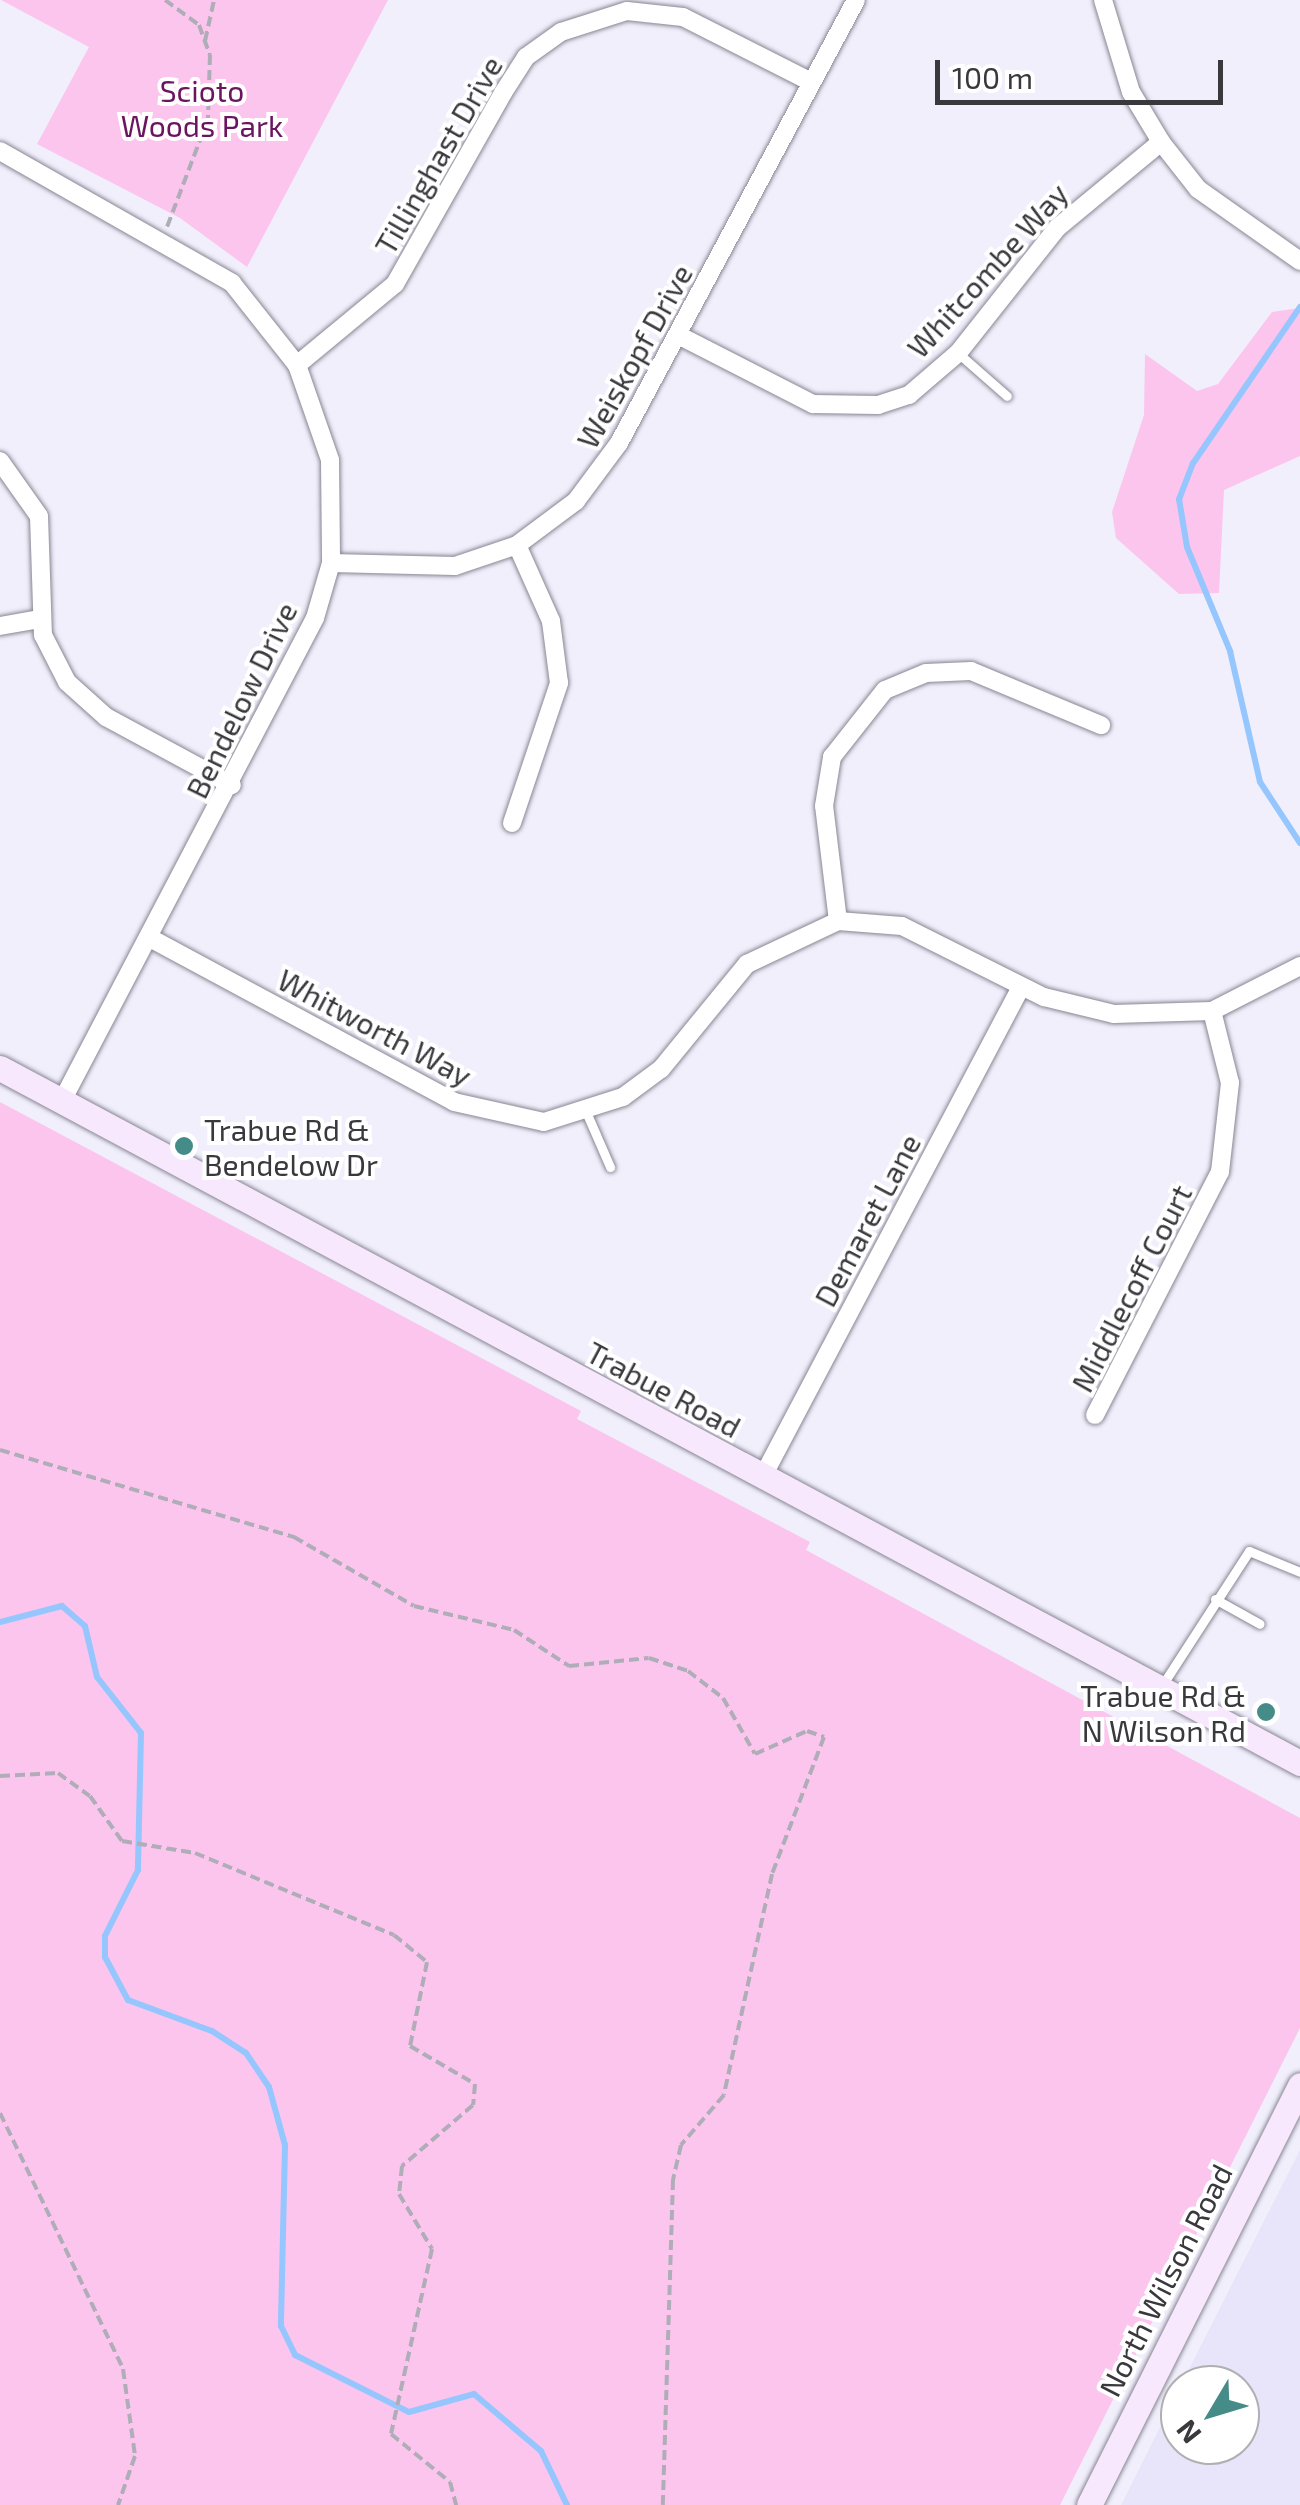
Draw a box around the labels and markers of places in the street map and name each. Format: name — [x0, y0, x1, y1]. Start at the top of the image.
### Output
place label: Trabue Rd & Bendelow Dr — [204, 1111, 379, 1182]
marker: Trabue Rd & Bendelow Dr — [173, 1135, 195, 1157]
place label: Trabue Rd & N Wilson Rd — [1080, 1677, 1246, 1748]
marker: Trabue Rd & N Wilson Rd — [1255, 1701, 1277, 1723]

